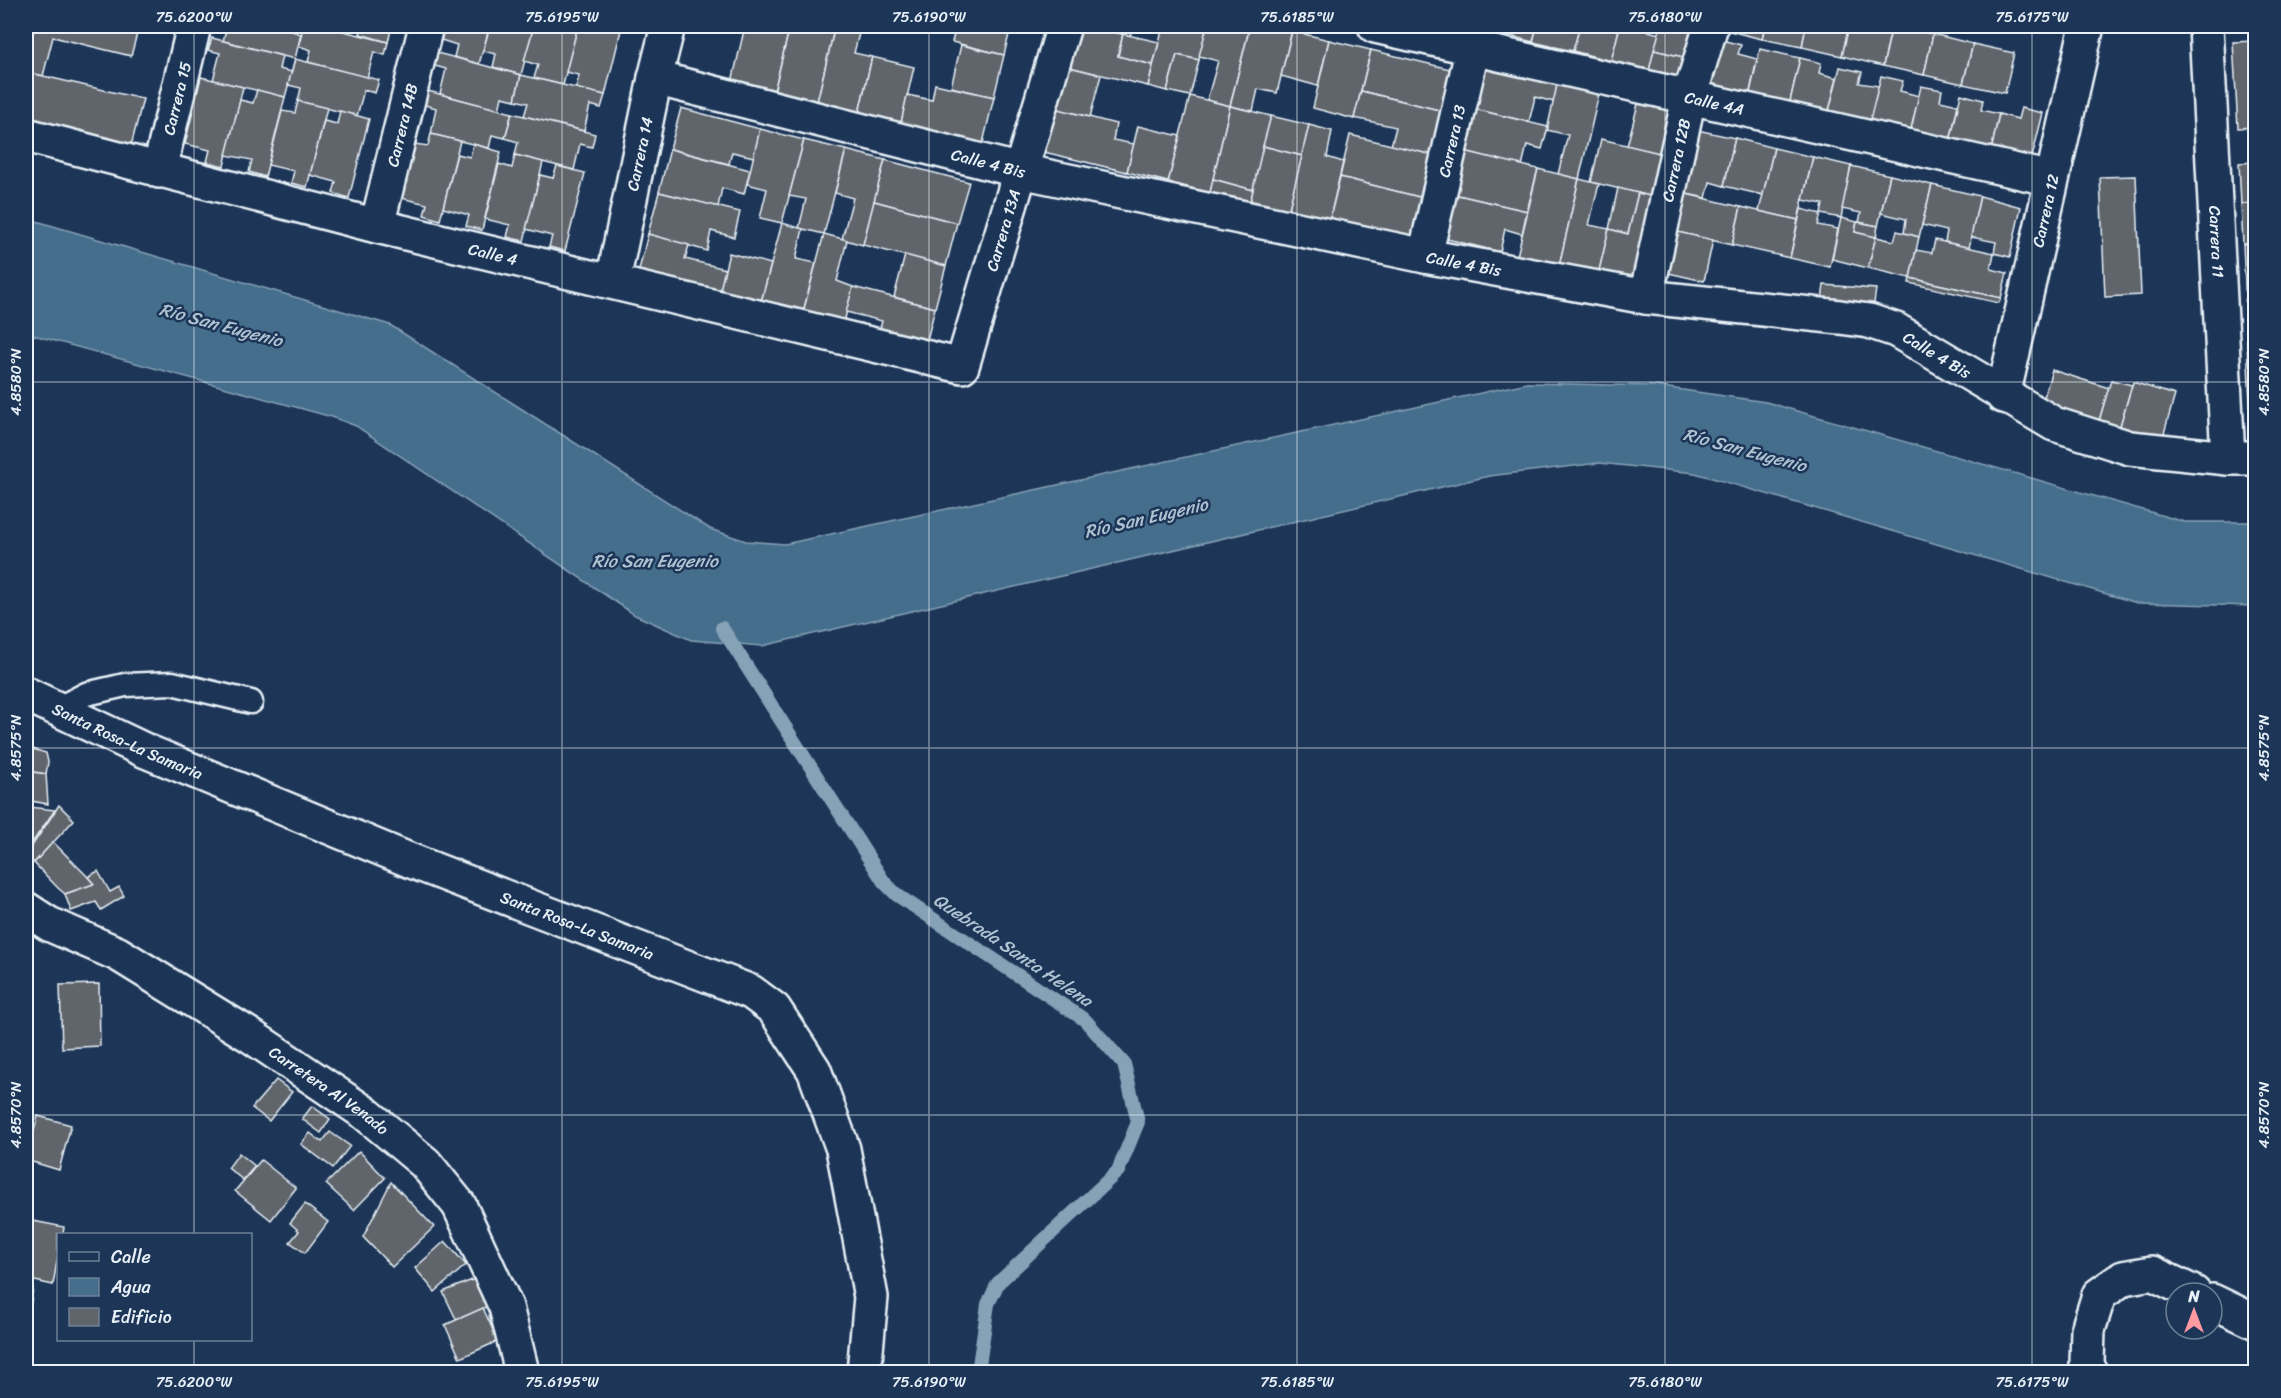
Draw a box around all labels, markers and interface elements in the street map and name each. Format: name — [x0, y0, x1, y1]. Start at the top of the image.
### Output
text: 75.6200°W — [156, 4, 233, 30]
text: 75.6195°W — [525, 4, 599, 30]
text: 75.6190°W — [892, 4, 966, 30]
text: 75.6185°W — [1260, 4, 1334, 30]
text: 75.6180°W — [1628, 4, 1702, 30]
text: 75.6175°W — [1996, 4, 2069, 30]
street label: Carrera 15 — [154, 58, 200, 138]
street label: Carrera 14B — [378, 80, 426, 170]
street label: Calle 4A — [1682, 82, 1747, 124]
street label: Carrera 13 — [1430, 102, 1474, 180]
street label: Carrera 14 — [618, 114, 662, 193]
street label: Carrera 12B — [1653, 116, 1699, 205]
street label: Calle 4 Bis — [948, 140, 1029, 187]
street label: Carrera 12 — [2023, 171, 2068, 250]
street label: Carrera 13A — [977, 186, 1029, 275]
street label: Carrera 11 — [2200, 205, 2233, 279]
street label: Calle 4 — [466, 234, 520, 274]
street label: Calle 4 Bis — [1424, 243, 1504, 285]
water label: Río San Eugenio — [156, 293, 287, 357]
street label: Calle 4 Bis — [1897, 323, 1977, 387]
text: 4.8580°N — [3, 348, 29, 416]
text: 4.8580°N — [2251, 348, 2277, 416]
water label: Río San Eugenio — [1680, 418, 1811, 482]
water label: Río San Eugenio — [1081, 488, 1212, 548]
water label: Río San Eugenio — [592, 545, 719, 577]
street label: Santa Rosa-La Samaria — [47, 694, 207, 788]
text: 4.8575°N — [3, 714, 29, 781]
text: 4.8575°N — [2251, 714, 2277, 781]
street label: Santa Rosa-La Samaria — [496, 883, 658, 968]
water label: Quebrada Santa Helena — [927, 885, 1101, 1017]
street label: Carretera Al Venado — [263, 1038, 396, 1143]
text: 4.8570°N — [3, 1081, 29, 1148]
text: 4.8570°N — [2251, 1081, 2277, 1148]
legend — [57, 1233, 252, 1341]
text: Calle — [111, 1241, 151, 1273]
text: Agua — [110, 1271, 152, 1303]
north arrow — [2164, 1281, 2224, 1341]
text: N — [2187, 1282, 2200, 1311]
text: Edificio — [111, 1301, 172, 1333]
text: 75.6200°W — [156, 1369, 233, 1395]
text: 75.6195°W — [525, 1369, 599, 1395]
text: 75.6190°W — [892, 1369, 966, 1395]
text: 75.6185°W — [1260, 1369, 1334, 1395]
text: 75.6180°W — [1628, 1369, 1702, 1395]
text: 75.6175°W — [1996, 1369, 2069, 1395]

